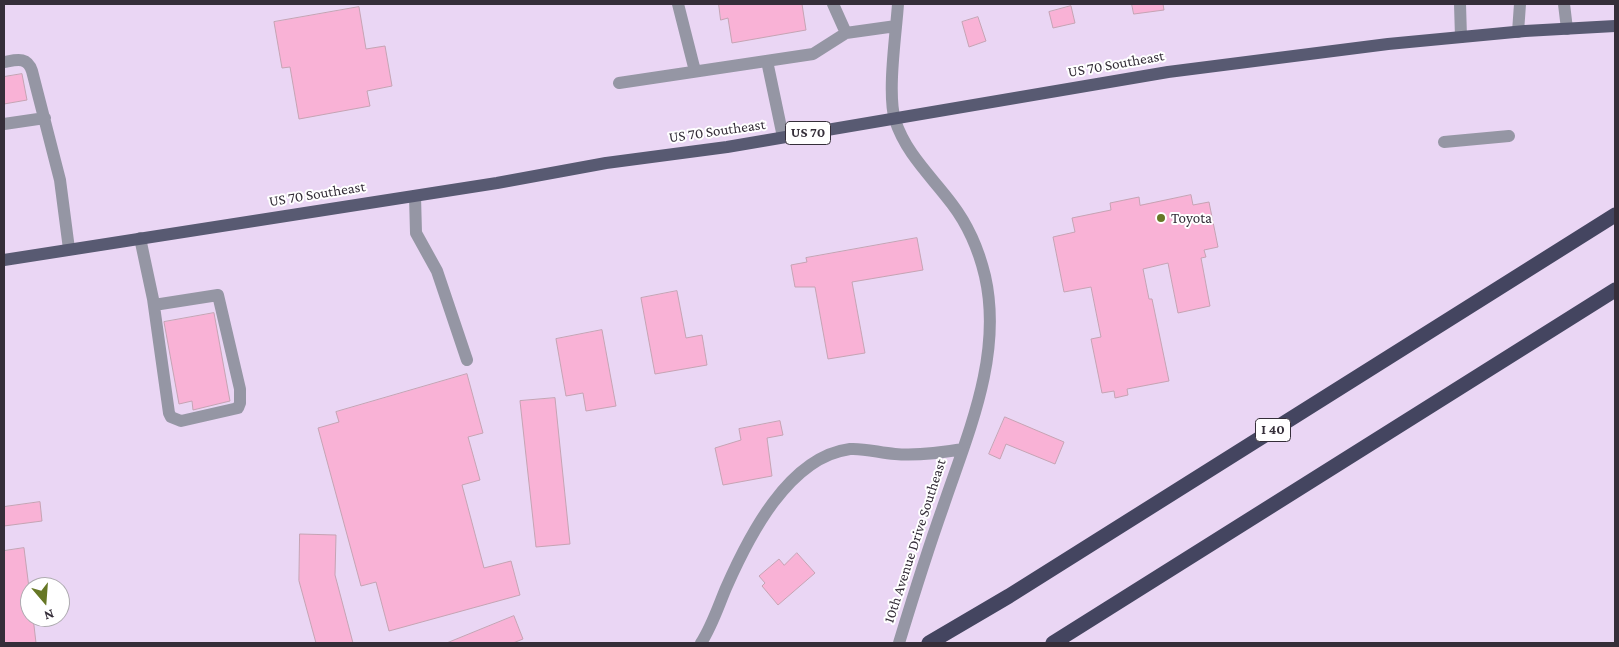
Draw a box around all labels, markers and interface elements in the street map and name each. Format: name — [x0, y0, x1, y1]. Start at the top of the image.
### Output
street label: US 70 Southeast — [1066, 47, 1166, 81]
street label: US 70 Southeast — [668, 115, 766, 147]
road number: US 70 — [786, 122, 830, 144]
street label: US 70 Southeast — [268, 177, 366, 211]
place label: Toyota — [1171, 209, 1212, 227]
marker: Toyota — [1155, 212, 1167, 224]
road number: I 40 — [1256, 418, 1290, 442]
street label: 10th Avenue Drive Southeast — [880, 457, 950, 625]
north arrow — [20, 577, 70, 627]
text: N — [42, 606, 56, 624]

